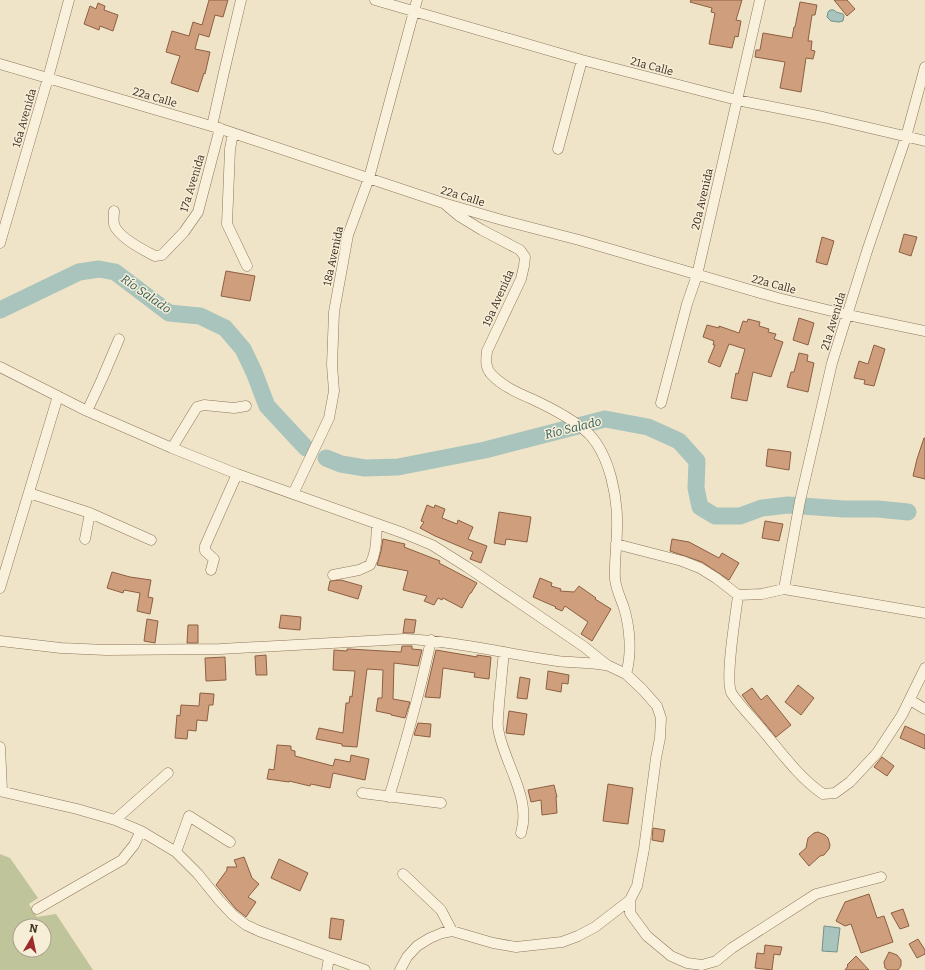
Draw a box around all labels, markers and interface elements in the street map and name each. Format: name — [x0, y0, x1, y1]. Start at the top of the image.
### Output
street label: 21a Calle — [629, 55, 675, 78]
street label: 22a Calle — [131, 85, 178, 110]
street label: 16a Avenida — [10, 87, 39, 149]
street label: 17a Avenida — [178, 153, 207, 214]
street label: 20a Avenida — [689, 167, 716, 231]
street label: 22a Calle — [439, 184, 486, 209]
street label: 18a Avenida — [321, 225, 346, 287]
street label: 19a Avenida — [480, 268, 517, 329]
water label: Río Salado — [118, 272, 174, 316]
street label: 22a Calle — [750, 272, 797, 297]
street label: 21a Avenida — [818, 290, 848, 352]
water label: Río Salado — [543, 414, 603, 442]
north arrow — [12, 918, 52, 958]
text: N — [28, 922, 39, 936]

